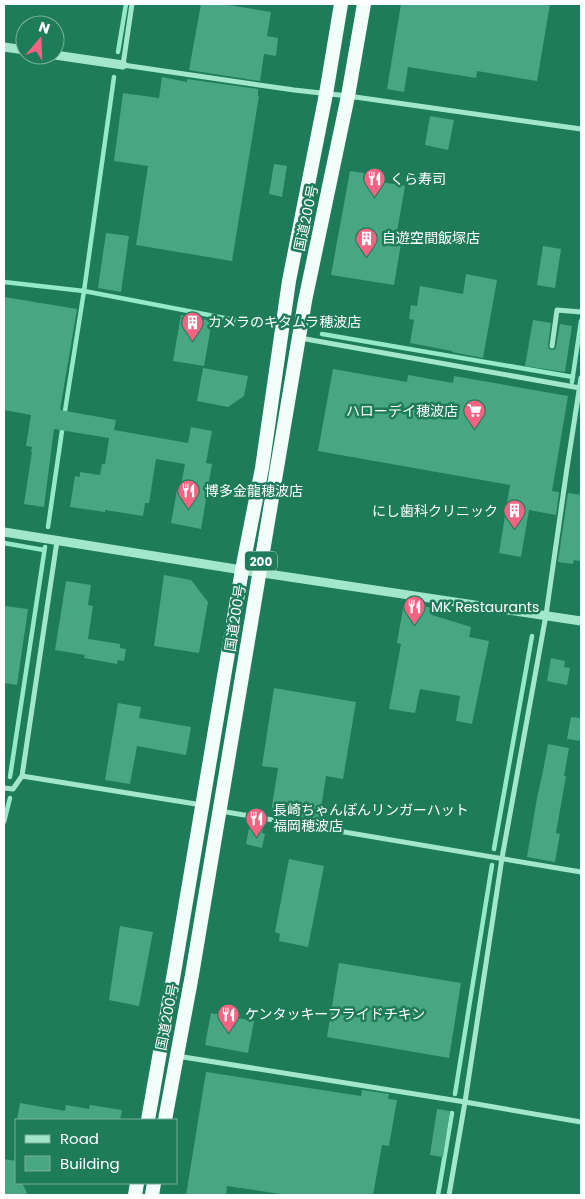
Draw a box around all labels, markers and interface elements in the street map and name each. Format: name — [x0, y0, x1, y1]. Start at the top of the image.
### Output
north arrow — [15, 15, 65, 65]
text: N — [36, 17, 52, 39]
restaurant icon: くら寿司 — [362, 167, 386, 198]
place label: くら寿司 — [390, 169, 446, 189]
street label: 国道200号 — [289, 183, 323, 253]
building icon: 自遊空間飯塚店 — [354, 226, 378, 257]
place label: 自遊空間飯塚店 — [382, 228, 480, 248]
building icon: カメラのキタムラ穂波店 — [180, 310, 204, 341]
place label: カメラのキタムラ穂波店 — [208, 312, 361, 332]
supermarket icon: ハローデイ穂波店 — [462, 399, 486, 430]
place label: ハローデイ穂波店 — [346, 401, 458, 421]
restaurant icon: 博多金龍穂波店 — [177, 479, 201, 510]
place label: 博多金龍穂波店 — [205, 481, 303, 501]
building icon: にし歯科クリニック — [502, 499, 526, 530]
place label: にし歯科クリニック — [372, 501, 498, 521]
road number: 200 — [245, 552, 277, 570]
street label: 国道200号 — [220, 583, 250, 653]
restaurant icon: MK Restaurants — [403, 595, 427, 626]
place label: MK Restaurants — [431, 597, 539, 617]
place label: 長崎ちゃんぽんリンガーハット 福岡穂波店 — [273, 800, 469, 836]
restaurant icon: 長崎ちゃんぽんリンガーハット 福岡穂波店 — [245, 806, 269, 837]
street label: 国道200号 — [151, 982, 183, 1052]
restaurant icon: ケンタッキーフライドチキン — [217, 1002, 241, 1033]
place label: ケンタッキーフライドチキン — [245, 1004, 425, 1024]
legend — [15, 1119, 178, 1184]
text: Road — [60, 1128, 99, 1149]
text: Building — [60, 1153, 120, 1174]

